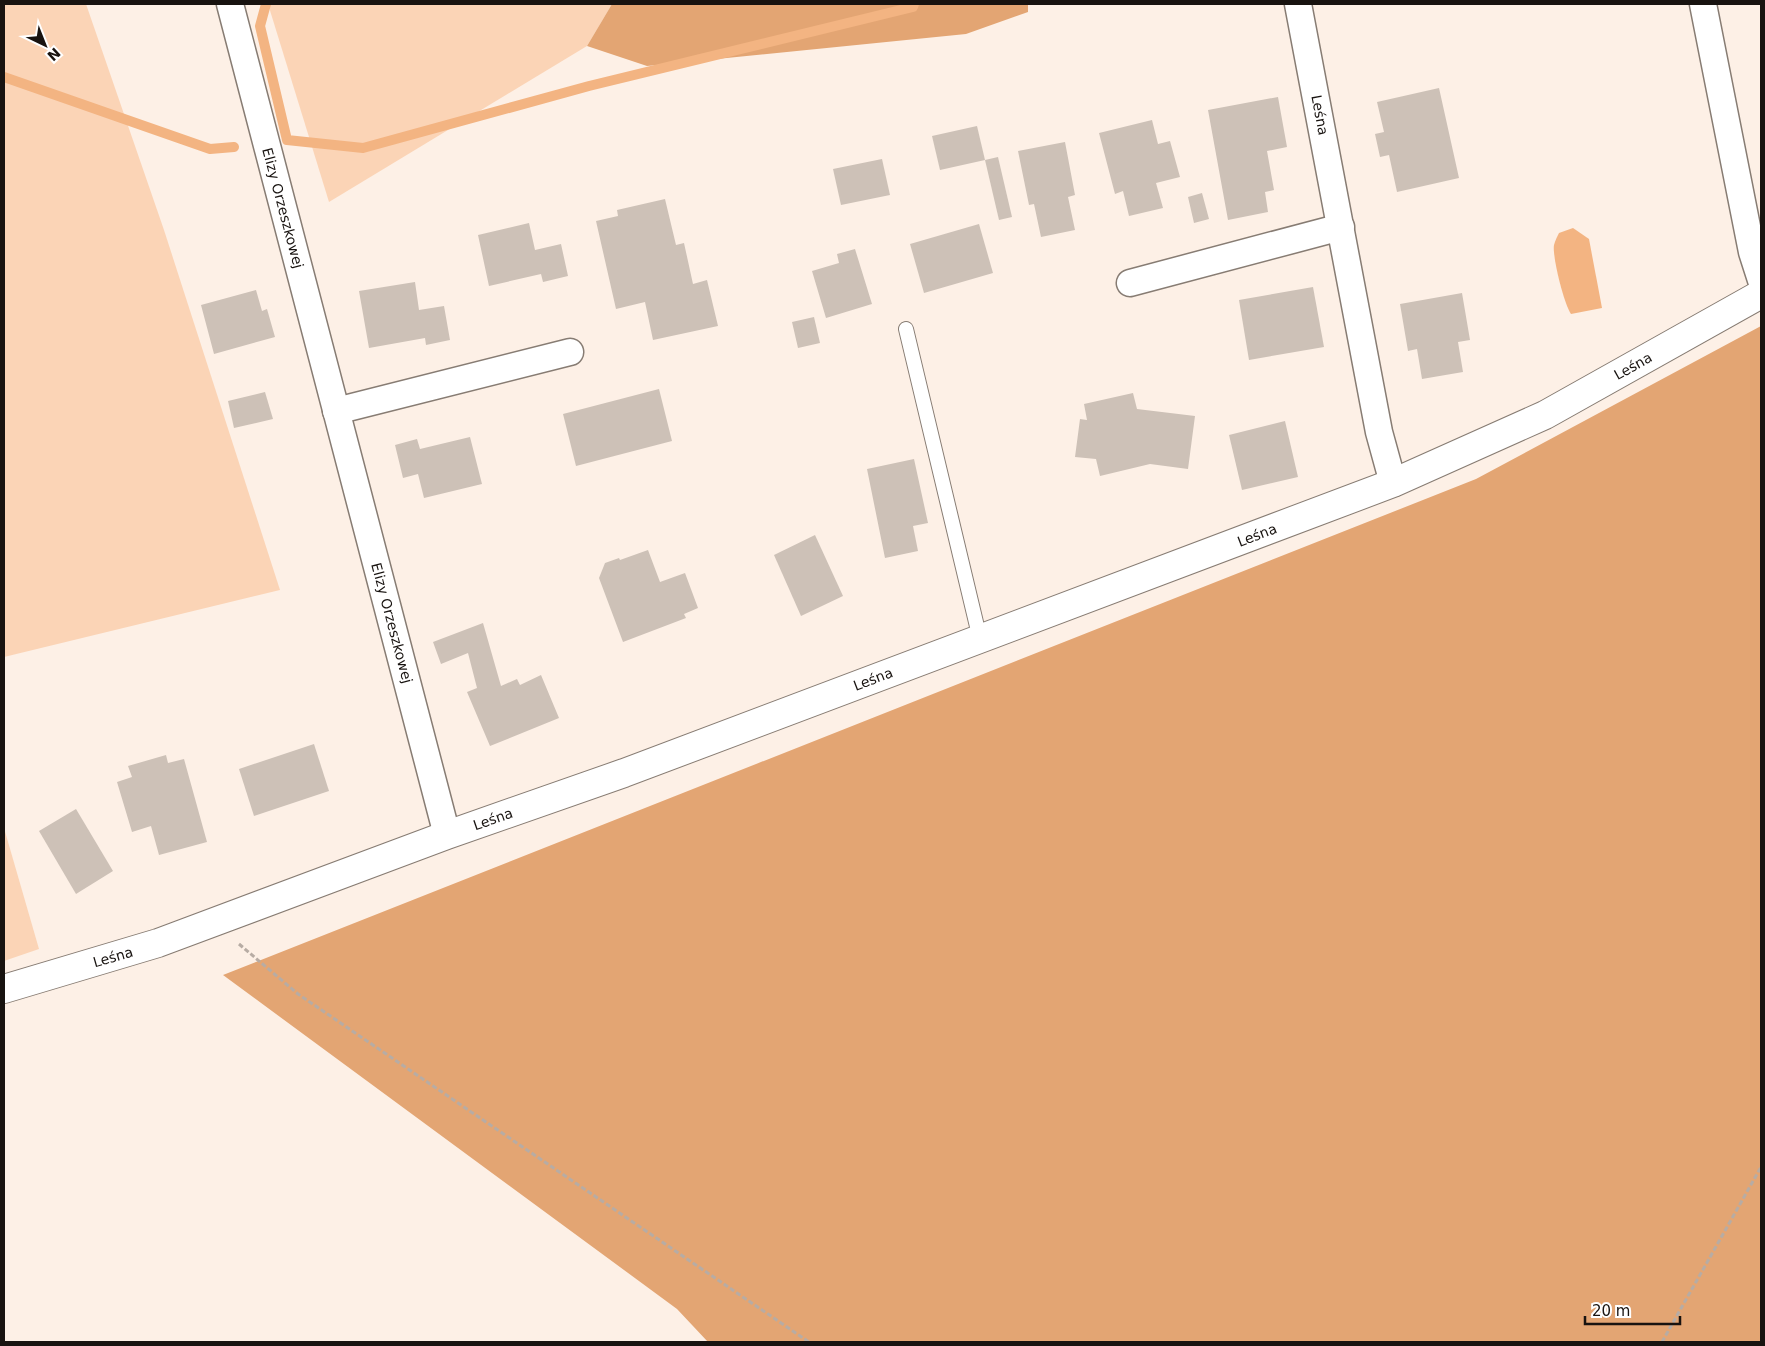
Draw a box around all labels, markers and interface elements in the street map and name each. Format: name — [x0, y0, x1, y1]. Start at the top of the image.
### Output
north arrow — [20, 20, 70, 70]
text: N — [44, 45, 64, 64]
street label: Leśna — [1308, 93, 1332, 137]
street label: Elizy Orzeszkowej — [259, 146, 307, 270]
street label: Leśna — [1611, 349, 1655, 383]
street label: Leśna — [1235, 520, 1279, 550]
street label: Elizy Orzeszkowej — [368, 561, 416, 685]
street label: Leśna — [851, 664, 895, 694]
street label: Leśna — [471, 805, 515, 833]
street label: Leśna — [91, 944, 135, 970]
scale bar — [1585, 1294, 1680, 1326]
text: 20 m — [1592, 1302, 1630, 1320]

